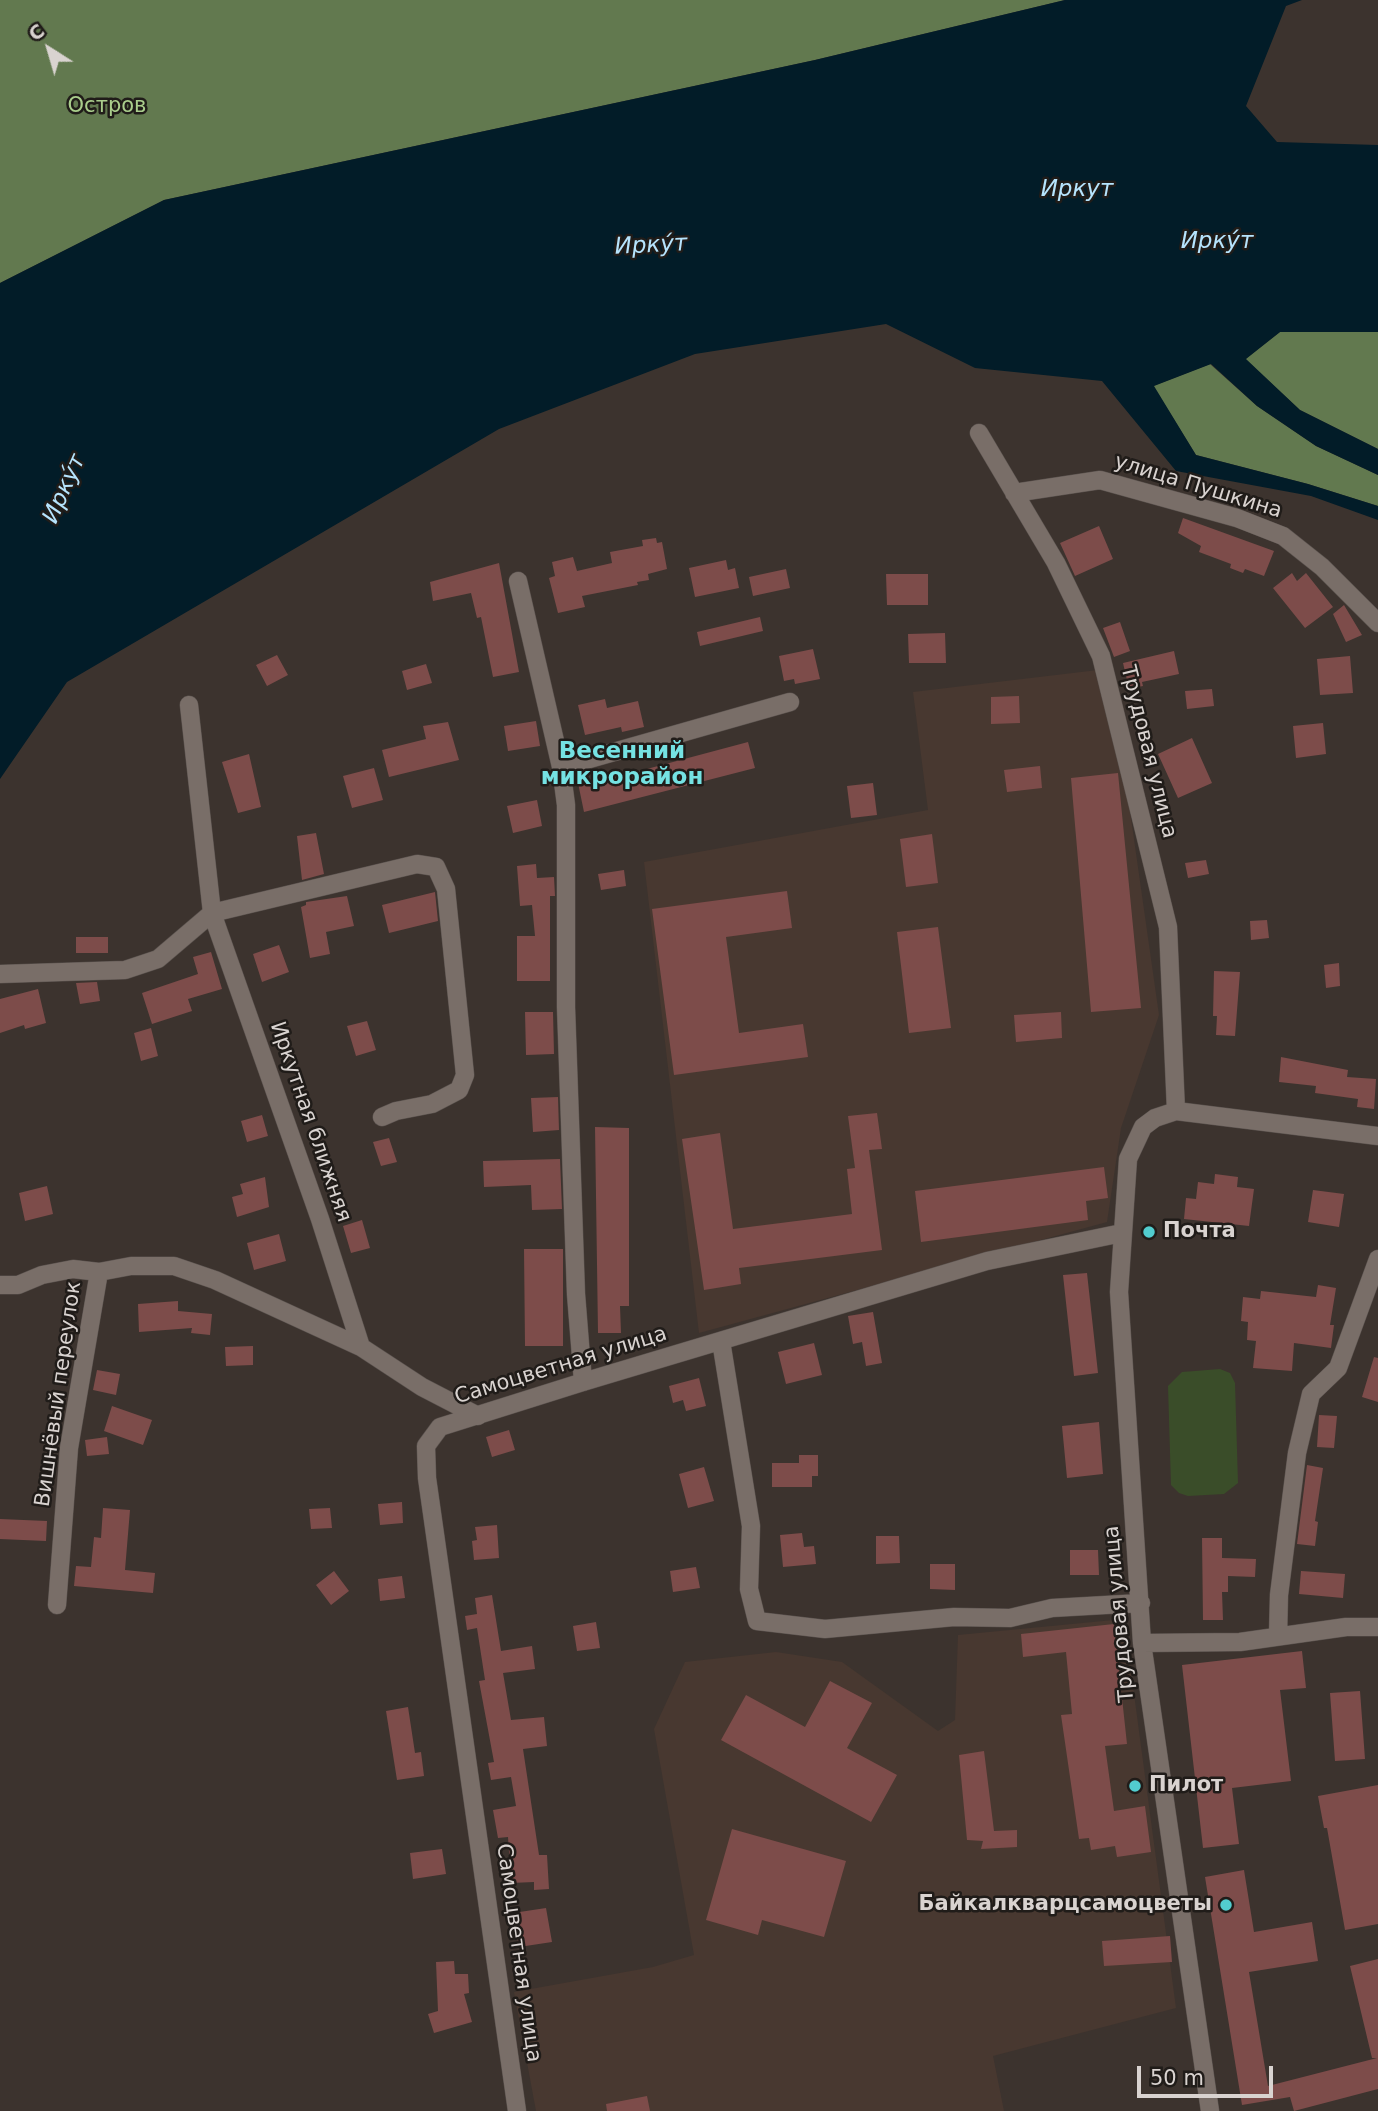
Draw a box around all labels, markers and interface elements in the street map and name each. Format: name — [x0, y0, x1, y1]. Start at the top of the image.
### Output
north arrow — [14, 14, 84, 84]
text: С — [24, 19, 49, 45]
park label: Остров — [68, 94, 146, 120]
water label: Иркут — [1041, 176, 1113, 204]
water label: Ирку́т — [1181, 228, 1253, 256]
water label: Ирку́т — [614, 230, 688, 262]
water label: Ирку́т — [38, 450, 92, 528]
street label: улица Пушкина — [1111, 450, 1285, 524]
street label: Трудовая улица — [1114, 663, 1182, 841]
district label: Весенний микрорайон — [541, 738, 703, 792]
street label: Иркутная ближняя — [264, 1019, 356, 1225]
place label: Почта — [1163, 1219, 1236, 1245]
marker: Почта — [1141, 1224, 1157, 1240]
street label: Вишнёвый переулок — [31, 1280, 87, 1508]
street label: Самоцветная улица — [452, 1322, 670, 1410]
street label: Трудовая улица — [1100, 1525, 1140, 1703]
place label: Пилот — [1149, 1773, 1223, 1799]
marker: Пилот — [1127, 1778, 1143, 1794]
street label: Самоцветная улица — [490, 1842, 546, 2064]
place label: Байкалкварцсамоцветы — [919, 1892, 1212, 1918]
marker: Байкалкварцсамоцветы — [1218, 1897, 1234, 1913]
scale bar — [1140, 2052, 1276, 2096]
text: 50 m — [1150, 2066, 1204, 2090]

